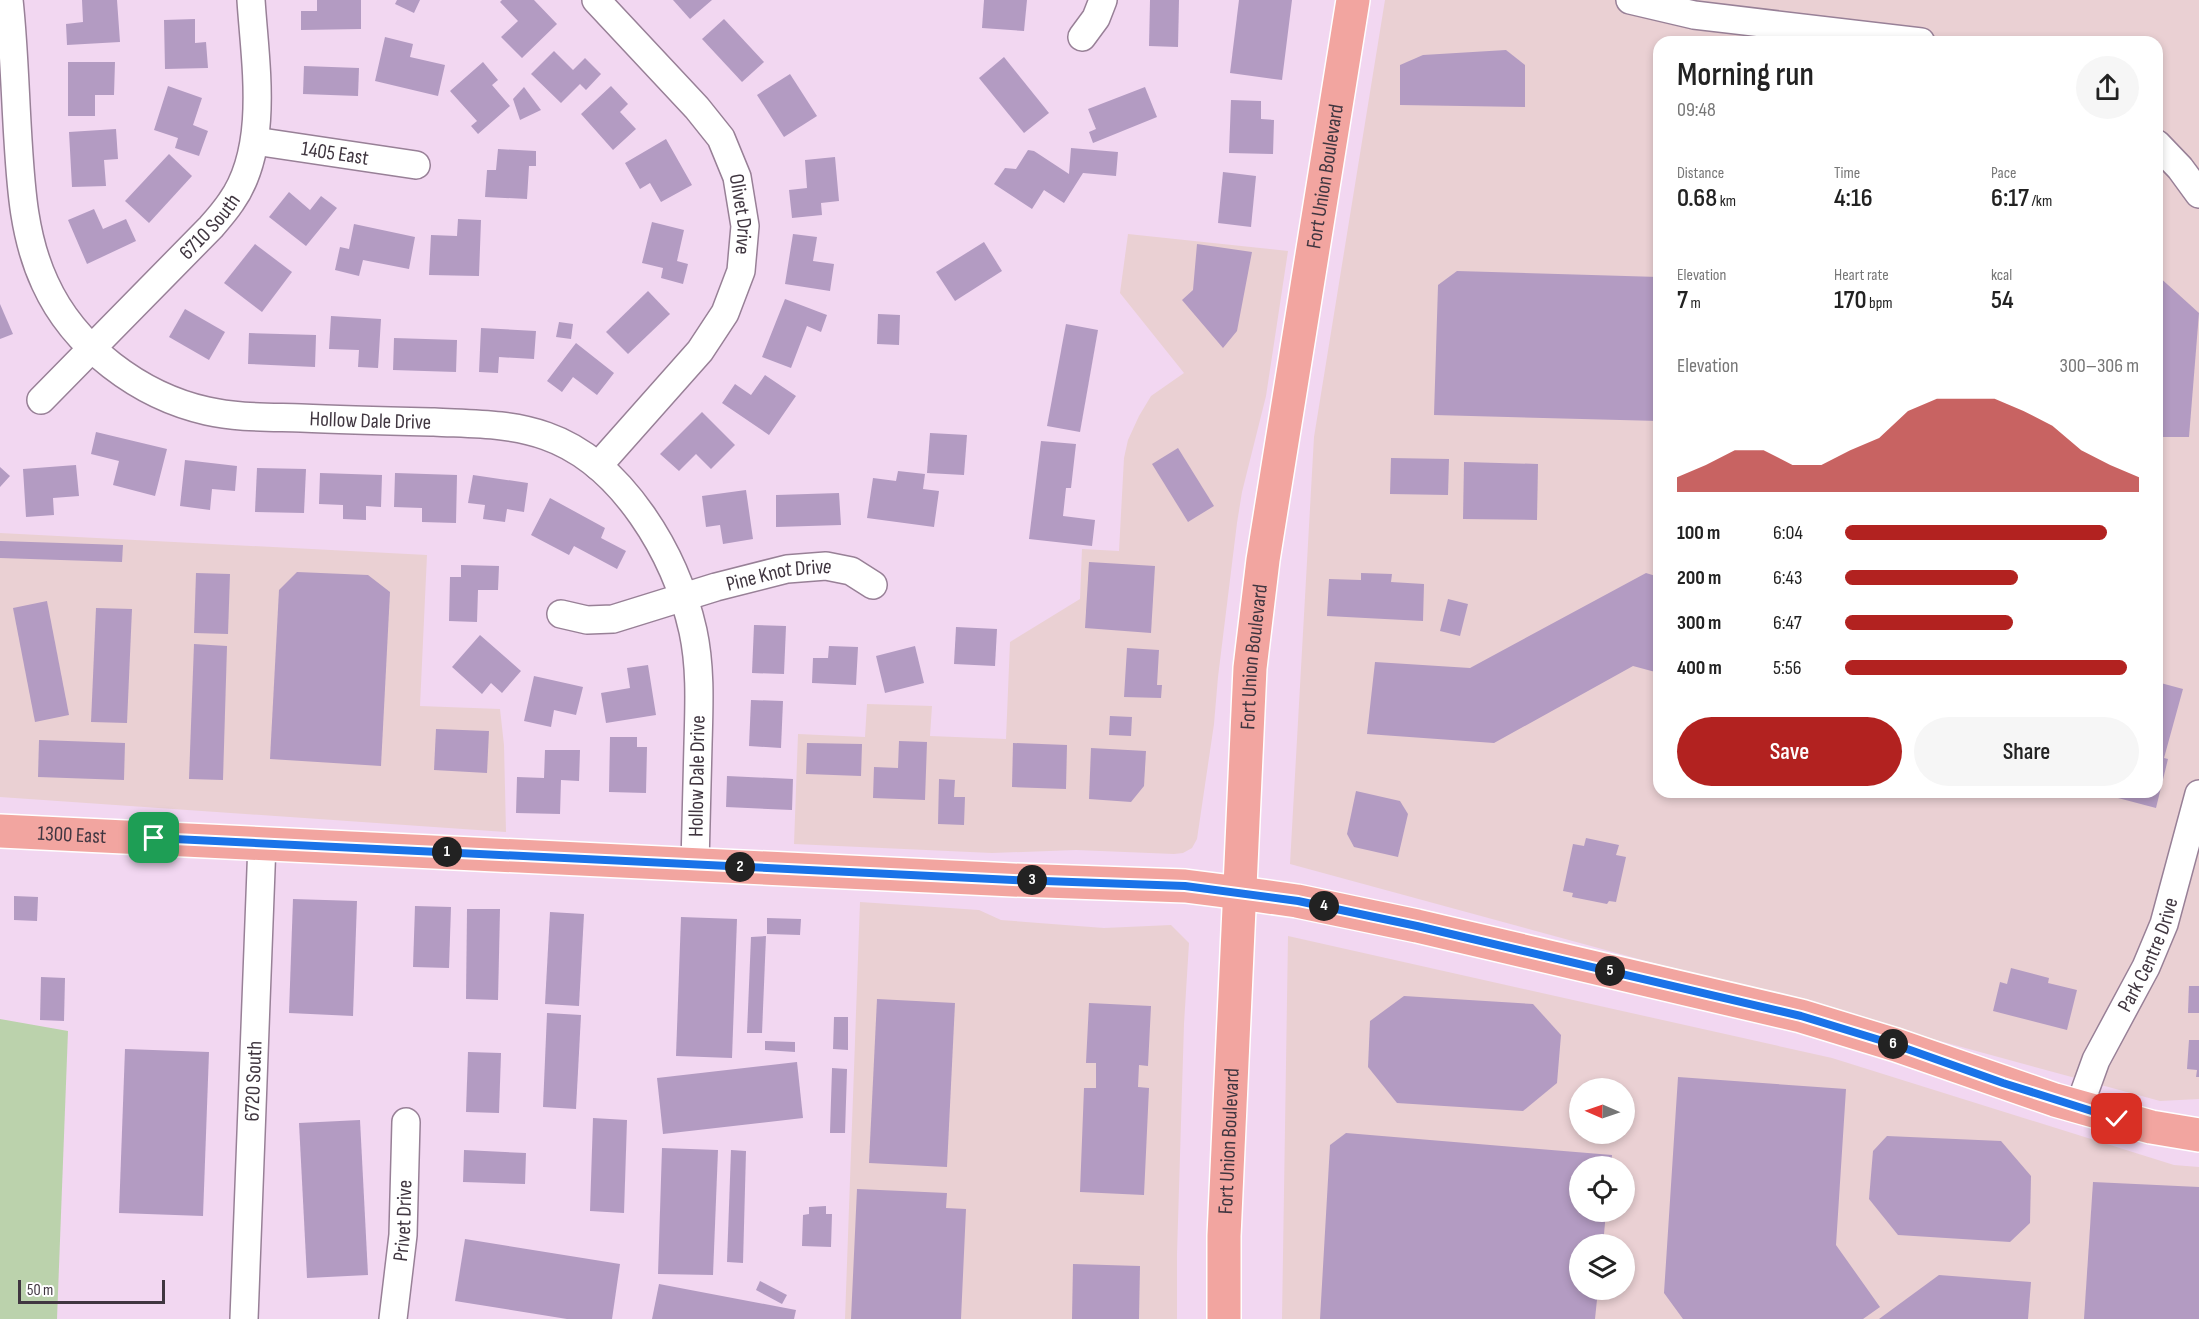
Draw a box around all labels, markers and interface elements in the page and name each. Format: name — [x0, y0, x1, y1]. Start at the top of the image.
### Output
text: Morning run — [1677, 55, 1814, 95]
button: share — [2076, 56, 2139, 119]
text: 09:48 — [1677, 98, 1716, 122]
street label: Fort Union Boulevard — [1301, 102, 1349, 250]
street label: 1405 East — [300, 136, 370, 170]
text: Distance — [1677, 164, 1724, 183]
text: Time — [1834, 164, 1860, 183]
text: Pace — [1991, 164, 2016, 183]
street label: Olivet Drive — [724, 172, 758, 256]
text: 0.68 — [1677, 183, 1717, 214]
text: 4:16 — [1834, 183, 1873, 214]
text: 6:17 — [1991, 183, 2029, 214]
street label: 6710 South — [174, 189, 245, 265]
text: km — [1717, 192, 1736, 211]
text: /km — [2029, 192, 2052, 211]
text: Elevation — [1677, 266, 1726, 285]
text: Heart rate — [1834, 266, 1889, 285]
text: kcal — [1991, 266, 2012, 285]
text: 7 — [1677, 285, 1688, 316]
text: 170 — [1834, 285, 1867, 316]
text: 54 — [1991, 285, 2014, 316]
text: m — [1688, 294, 1701, 313]
text: bpm — [1867, 294, 1893, 313]
text: Elevation — [1677, 354, 1739, 378]
text: 300–306 m — [2060, 354, 2139, 378]
street label: Hollow Dale Drive — [309, 406, 432, 434]
text: 100 m — [1677, 521, 1720, 545]
text: 6:04 — [1773, 521, 1803, 545]
street label: Pine Knot Drive — [723, 553, 834, 596]
text: 200 m — [1677, 566, 1721, 590]
text: 6:43 — [1773, 566, 1802, 590]
street label: Fort Union Boulevard — [1235, 583, 1273, 730]
text: 300 m — [1677, 611, 1721, 635]
text: 6:47 — [1773, 611, 1802, 635]
text: 400 m — [1677, 656, 1722, 680]
text: 5:56 — [1773, 656, 1802, 680]
street label: Hollow Dale Drive — [683, 715, 711, 837]
button: Save — [1677, 717, 1902, 786]
button: Share — [1914, 717, 2139, 786]
pin — [128, 812, 179, 863]
street label: 1300 East — [37, 820, 107, 849]
icon: arrive — [137, 821, 170, 854]
pin: 1 — [432, 837, 462, 867]
text: 1 — [444, 842, 450, 861]
pin: 2 — [725, 852, 755, 882]
text: 2 — [736, 857, 744, 876]
pin: 3 — [1017, 865, 1047, 895]
text: 3 — [1028, 870, 1036, 889]
pin: 4 — [1309, 891, 1339, 921]
street label: Park Centre Drive — [2112, 895, 2183, 1016]
text: 4 — [1320, 896, 1328, 915]
pin: 5 — [1595, 956, 1625, 986]
text: 5 — [1606, 961, 1614, 980]
pin: 6 — [1878, 1029, 1908, 1059]
text: 6 — [1889, 1034, 1897, 1053]
street label: 6720 South — [239, 1040, 267, 1122]
street label: Fort Union Boulevard — [1213, 1067, 1244, 1215]
north arrow — [1569, 1078, 1635, 1144]
map controls — [1569, 1078, 1635, 1300]
pin — [2091, 1093, 2142, 1144]
icon: check — [2100, 1102, 2133, 1135]
button: locate — [1569, 1156, 1635, 1222]
street label: Privet Drive — [387, 1179, 417, 1263]
button: layers — [1569, 1234, 1635, 1300]
scale bar — [18, 1277, 165, 1304]
text: 50 m — [27, 1281, 53, 1300]

